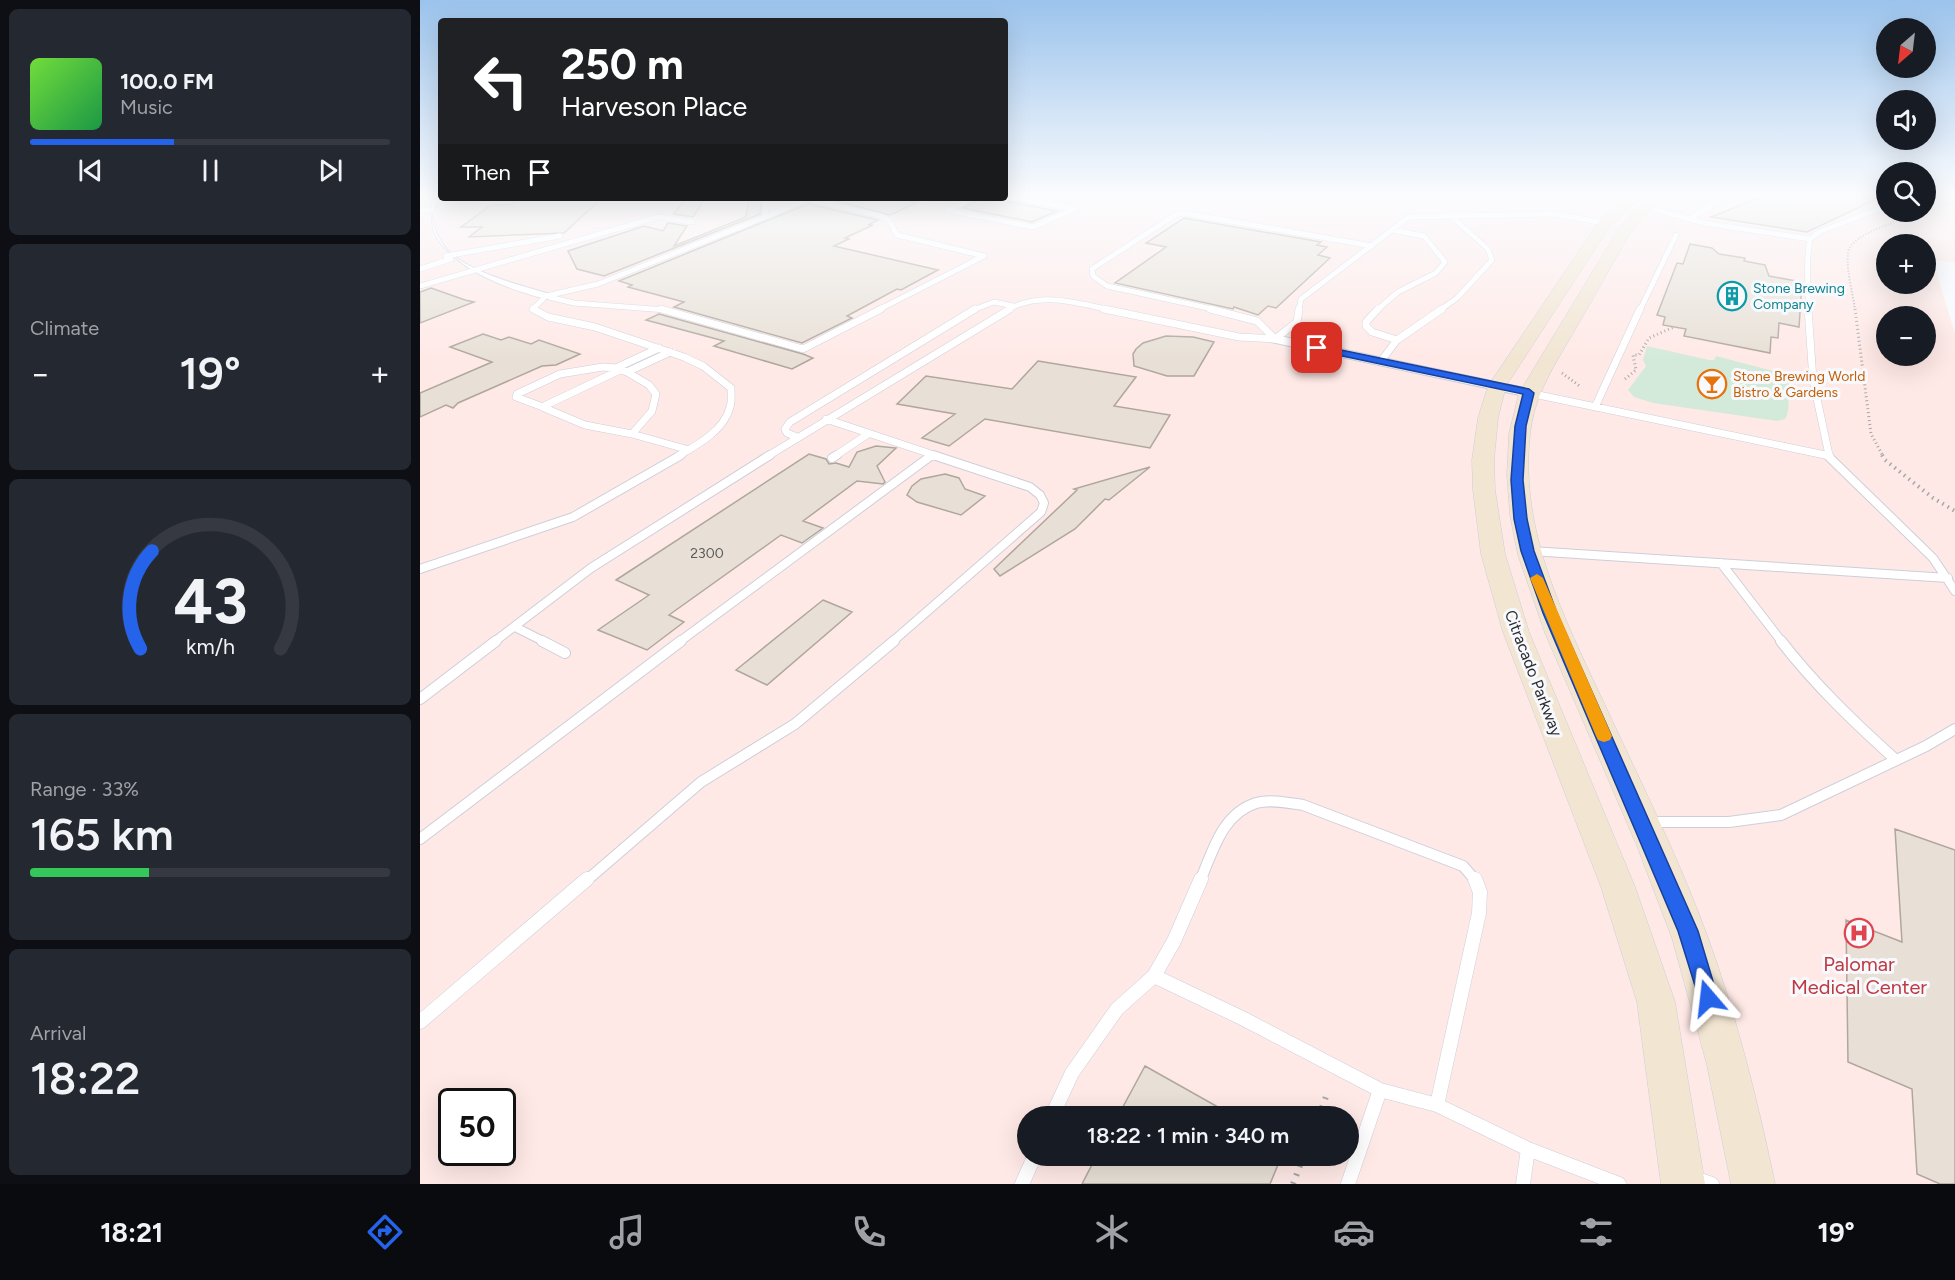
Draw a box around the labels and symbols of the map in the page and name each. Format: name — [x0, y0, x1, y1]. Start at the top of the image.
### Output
north arrow — [1876, 18, 1936, 78]
building icon: Stone Brewing Company — [1716, 280, 1748, 312]
place label: Stone Brewing Company — [1753, 280, 1845, 313]
pin — [1291, 322, 1342, 373]
bar icon: Stone Brewing World Bistro & Gardens — [1696, 368, 1728, 400]
place label: Stone Brewing World Bistro & Gardens — [1733, 368, 1865, 401]
house number: 2300 — [690, 545, 724, 562]
street label: Citracado Parkway — [1501, 607, 1567, 739]
hospital icon: Palomar Medical Center — [1843, 917, 1875, 949]
place label: Palomar Medical Center — [1791, 952, 1927, 999]
position arrow — [1676, 966, 1740, 1030]
speed limit sign: 50 — [438, 1088, 516, 1166]

